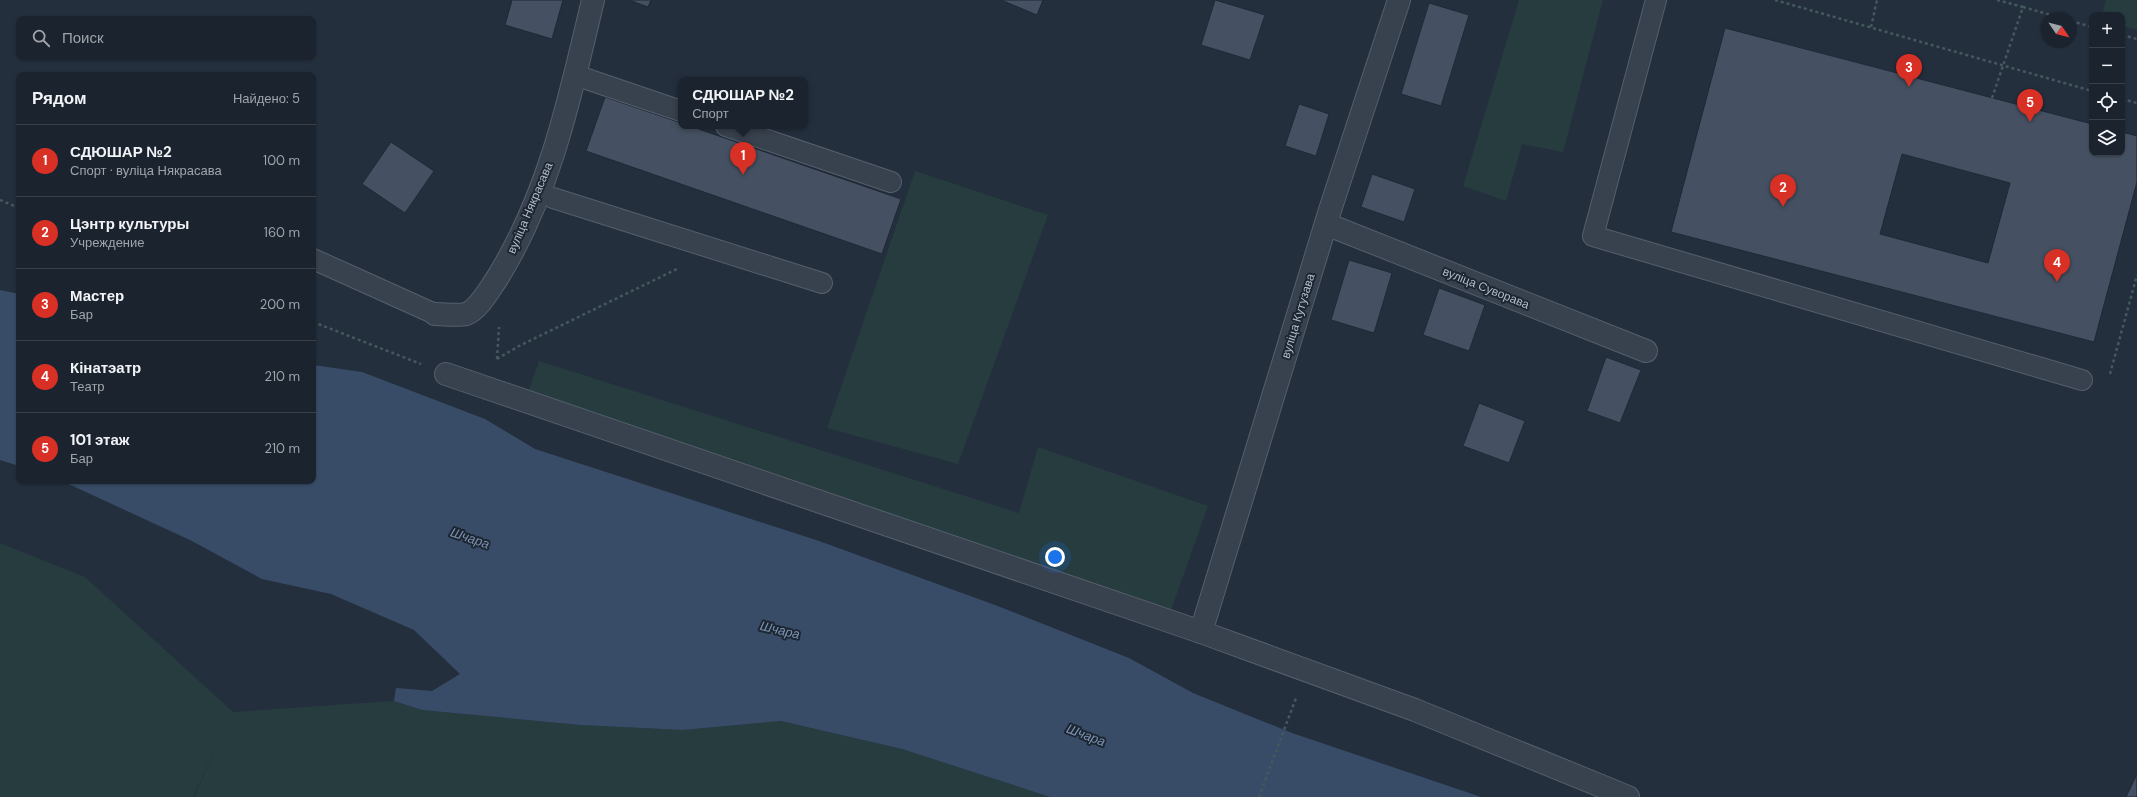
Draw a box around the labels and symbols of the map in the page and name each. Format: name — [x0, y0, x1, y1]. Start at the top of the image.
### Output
north arrow — [2041, 12, 2077, 48]
pin: 3 — [1896, 54, 1922, 87]
pin: 5 — [2017, 89, 2043, 122]
pin: 1 — [730, 142, 756, 175]
street label: вуліца Някрасава — [504, 160, 557, 256]
pin: 2 — [1770, 174, 1796, 207]
pin: 4 — [2044, 249, 2070, 282]
street label: вуліца Суворава — [1440, 263, 1532, 313]
street label: вуліца Кутузава — [1277, 271, 1319, 360]
water label: Шчара — [448, 523, 492, 553]
your location — [1045, 547, 1065, 567]
water label: Шчара — [758, 617, 802, 643]
water label: Шчара — [1064, 720, 1108, 750]

